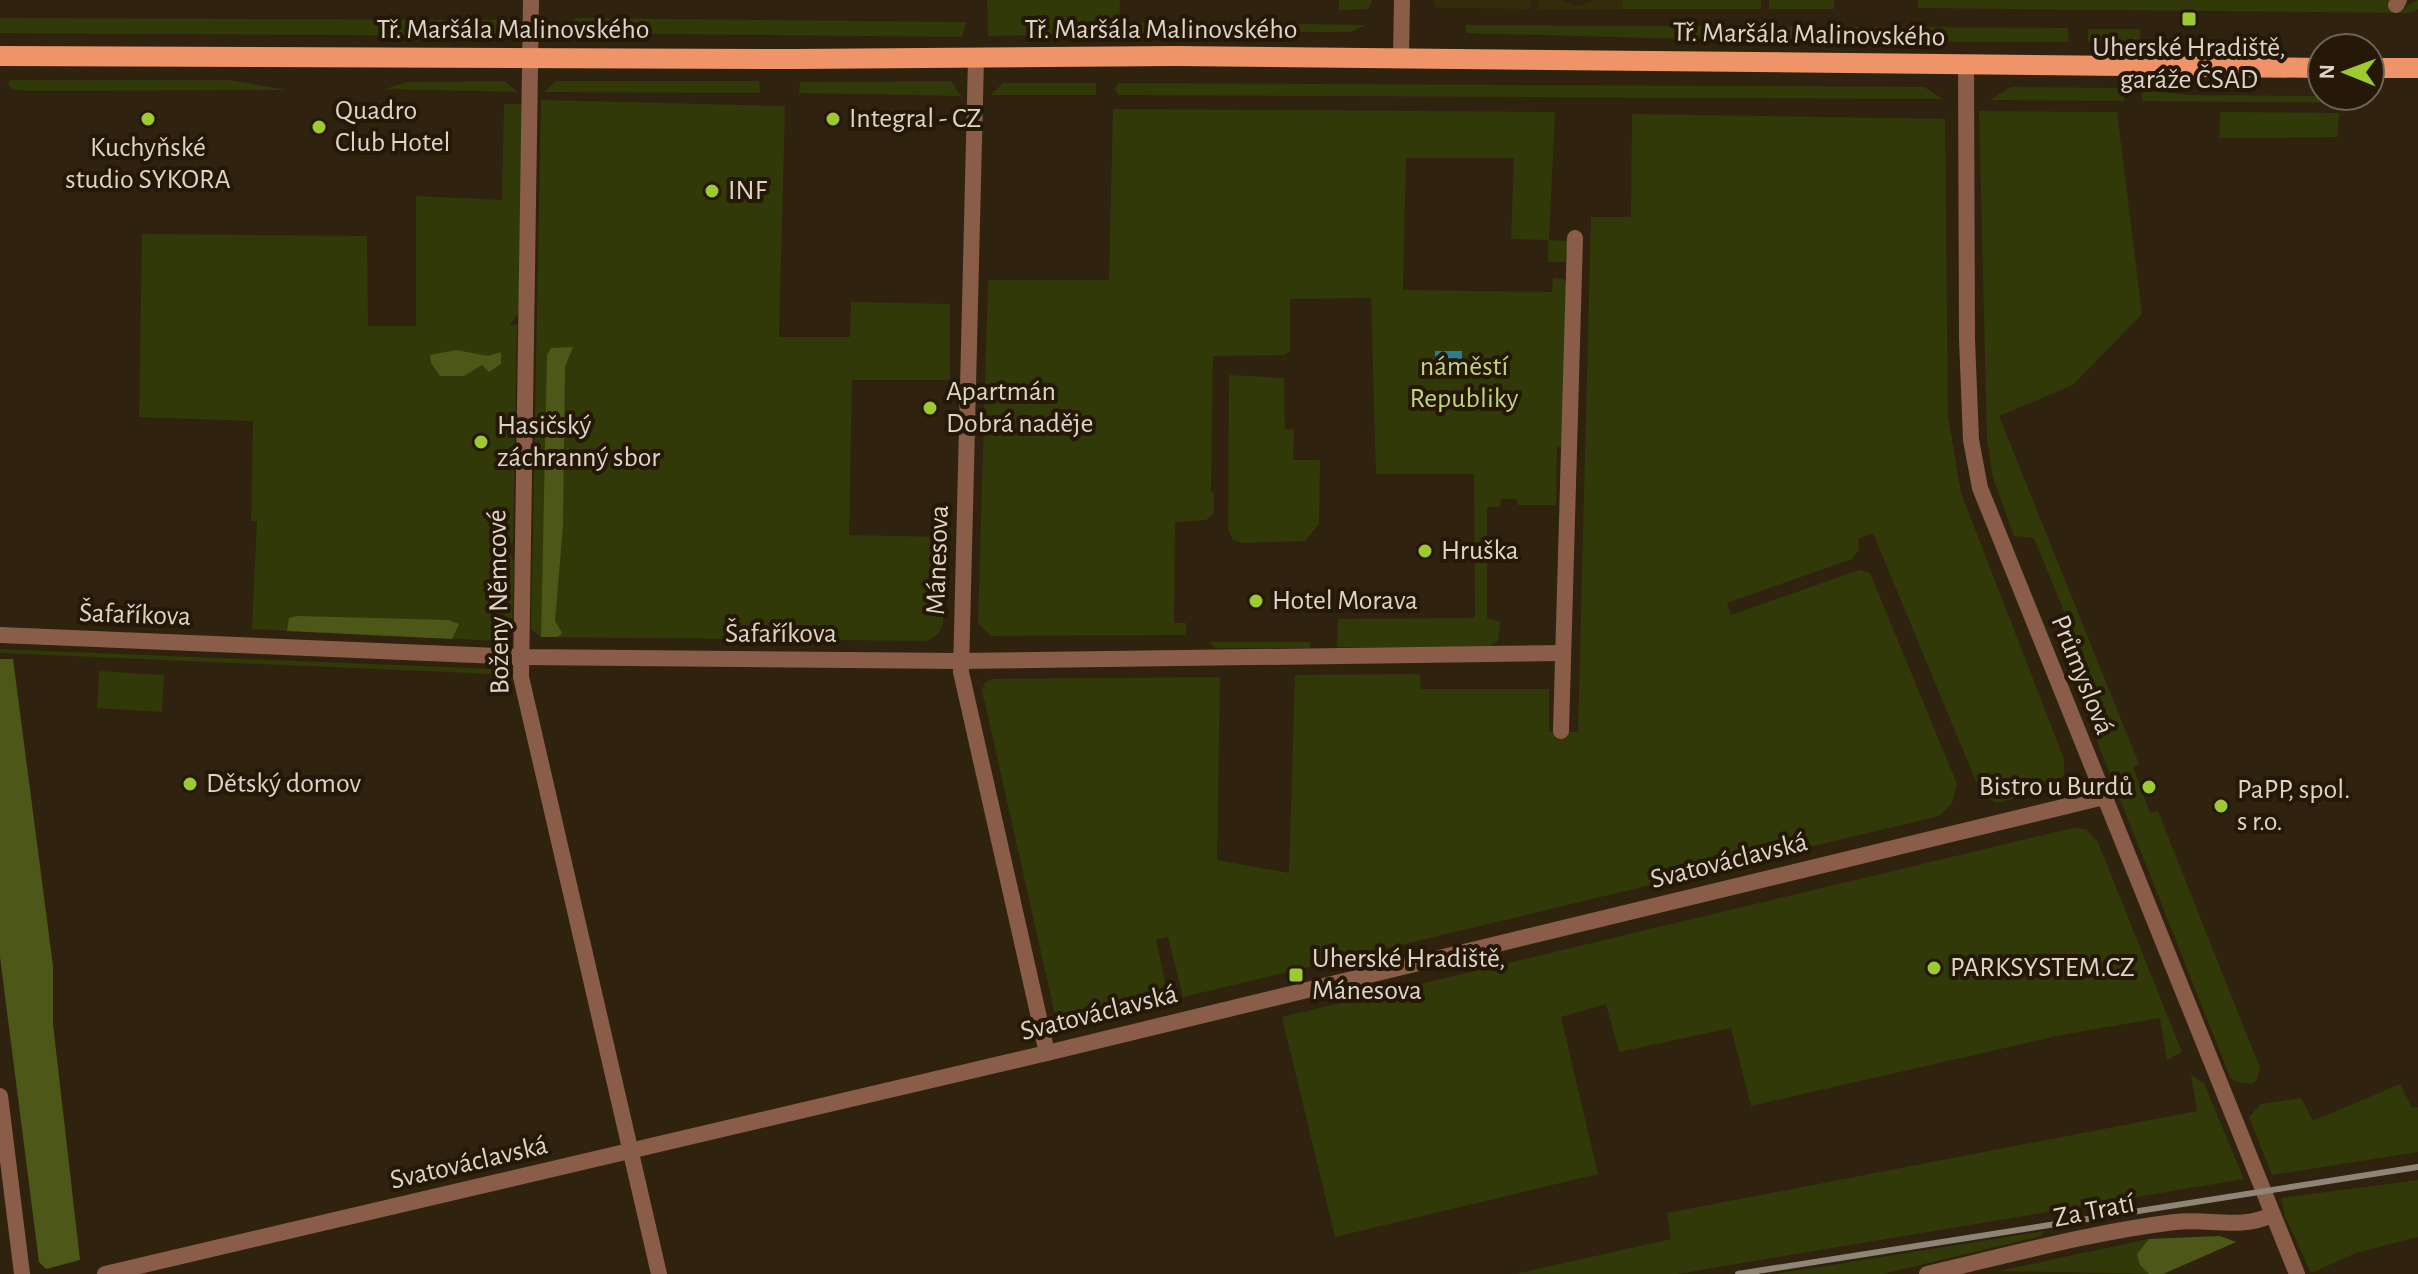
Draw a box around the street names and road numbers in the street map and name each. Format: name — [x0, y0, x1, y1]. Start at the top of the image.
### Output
street label: Tř. Maršála Malinovského — [377, 16, 649, 44]
street label: Tř. Maršála Malinovského — [1025, 16, 1297, 44]
street label: Tř. Maršála Malinovského — [1672, 19, 1946, 51]
street label: Mánesova — [922, 505, 954, 615]
street label: Boženy Němcové — [483, 509, 515, 695]
street label: Šafaříkova — [79, 597, 192, 631]
street label: Průmyslová — [2045, 611, 2119, 739]
street label: Šafaříkova — [725, 618, 837, 648]
street label: Svatováclavská — [1648, 828, 1810, 894]
street label: Svatováclavská — [1018, 980, 1180, 1046]
street label: Svatováclavská — [388, 1131, 551, 1195]
street label: Za Tratí — [2051, 1189, 2137, 1233]

